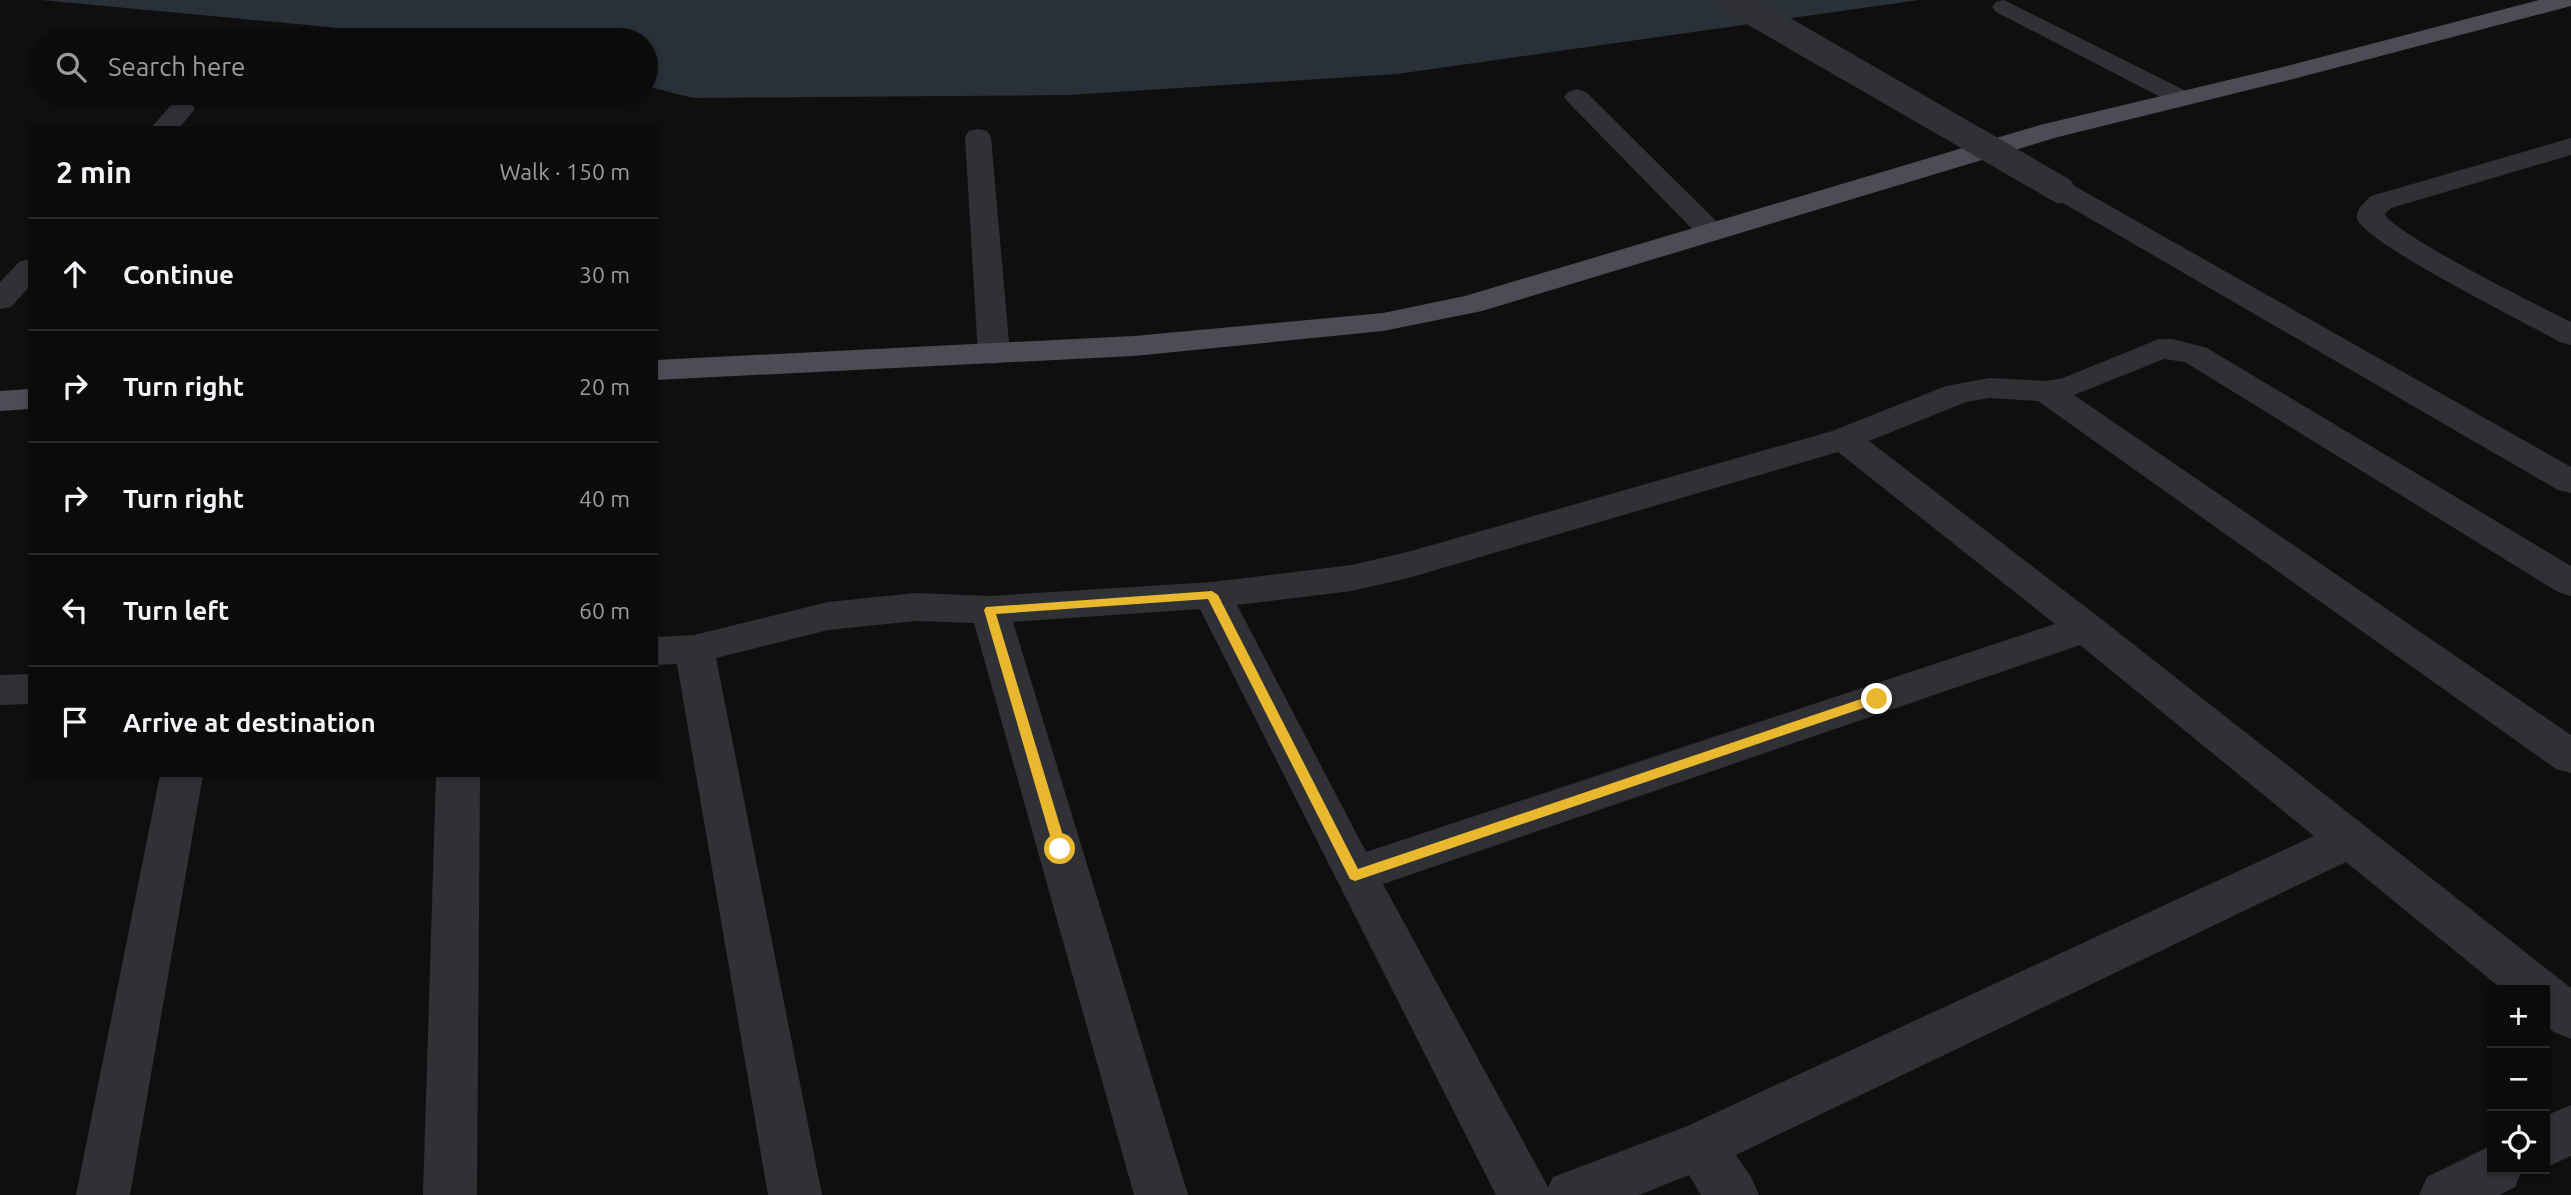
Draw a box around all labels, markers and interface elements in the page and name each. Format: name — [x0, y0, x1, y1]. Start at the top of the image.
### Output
search box — [28, 28, 658, 105]
icon: search — [52, 48, 90, 86]
text: Search here — [108, 52, 245, 81]
text: 2 min — [56, 155, 132, 189]
text: Walk · 150 m — [499, 159, 630, 184]
icon: ahead — [56, 255, 94, 293]
text: Continue — [123, 260, 234, 289]
text: 30 m — [579, 262, 630, 287]
icon: right — [56, 367, 94, 405]
text: Turn right — [123, 372, 244, 401]
text: 20 m — [579, 374, 630, 399]
icon: right — [56, 479, 94, 517]
text: Turn right — [123, 484, 244, 513]
text: 40 m — [579, 486, 630, 511]
icon: left — [56, 591, 94, 629]
text: Turn left — [123, 596, 229, 625]
text: 60 m — [579, 598, 630, 623]
route end — [1861, 683, 1892, 714]
icon: arrive — [56, 703, 94, 741]
text: Arrive at destination — [123, 708, 376, 737]
route start — [1044, 833, 1075, 864]
map controls — [2487, 985, 2550, 1174]
button: + — [2487, 985, 2550, 1048]
button: − — [2487, 1048, 2550, 1111]
button: locate — [2487, 1111, 2550, 1174]

